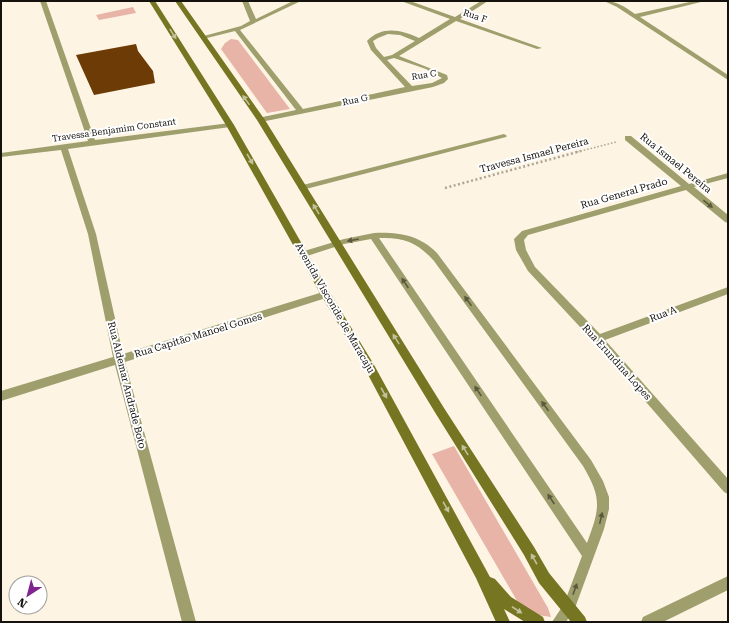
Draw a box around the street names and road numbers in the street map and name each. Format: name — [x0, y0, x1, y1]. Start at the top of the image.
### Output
street label: Rua F — [462, 7, 489, 25]
street label: Rua C — [411, 68, 438, 82]
street label: Rua G — [341, 92, 369, 108]
street label: Travessa Benjamim Constant — [51, 116, 177, 144]
street label: Rua Ismael Pereira — [638, 131, 714, 196]
street label: Travessa Ismael Pereira — [478, 135, 590, 175]
street label: Rua General Prado — [579, 175, 669, 211]
street label: Avenida Visconde de Maracaju — [293, 241, 377, 376]
street label: Rua A — [648, 304, 678, 324]
street label: Rua Capitão Manoel Gomes — [133, 310, 263, 360]
street label: Rua Aldemar Andrade Boto — [106, 320, 148, 450]
street label: Rua Erundina Lopes — [580, 322, 654, 402]

